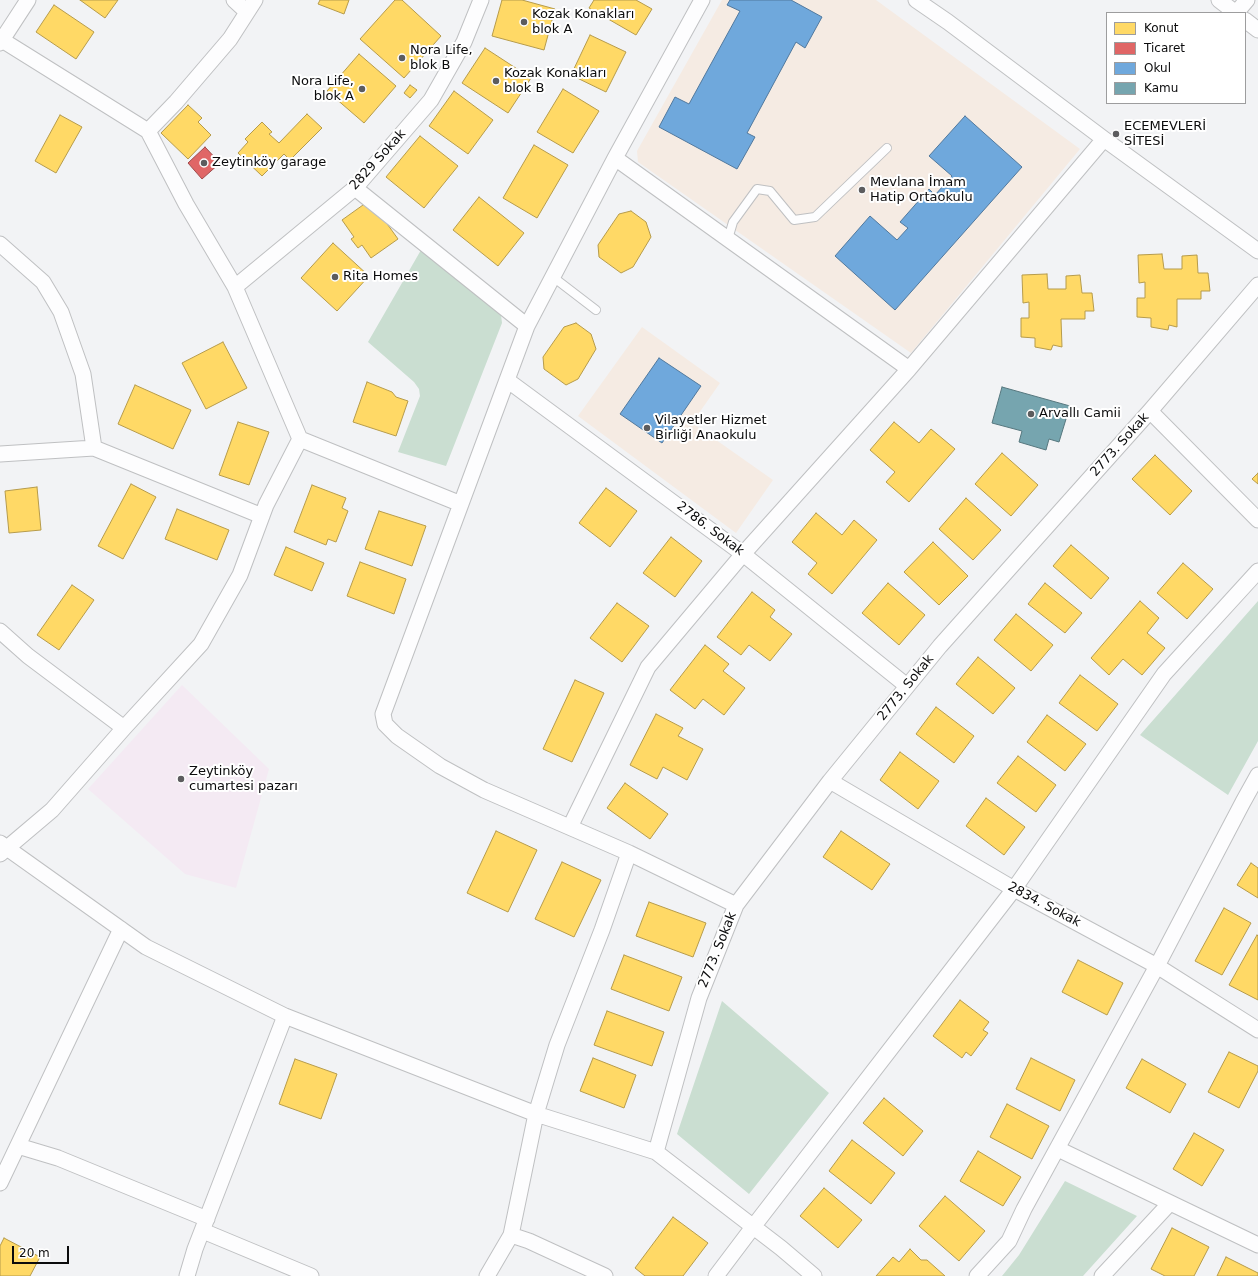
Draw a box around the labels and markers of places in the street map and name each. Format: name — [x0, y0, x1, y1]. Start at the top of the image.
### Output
place label: Kozak Konakları blok A — [532, 7, 634, 38]
marker: Kozak Konakları blok A — [519, 17, 529, 27]
place label: Nora Life, blok B — [410, 43, 473, 74]
marker: Nora Life, blok B — [397, 53, 407, 63]
place label: Kozak Konakları blok B — [504, 66, 606, 97]
place label: Nora Life, blok A — [291, 74, 354, 105]
marker: Kozak Konakları blok B — [491, 76, 501, 86]
marker: Nora Life, blok A — [357, 84, 367, 94]
place label: ECEMEVLERİ SİTESİ — [1124, 119, 1206, 150]
marker: ECEMEVLERİ SİTESİ — [1111, 129, 1121, 139]
place label: Zeytinköy garage — [212, 155, 326, 171]
marker: Zeytinköy garage — [199, 158, 209, 168]
place label: Mevlana İmam Hatip Ortaokulu — [870, 175, 973, 206]
marker: Mevlana İmam Hatip Ortaokulu — [857, 185, 867, 195]
place label: Rita Homes — [343, 269, 418, 285]
marker: Rita Homes — [330, 272, 340, 282]
place label: Arvallı Camii — [1039, 406, 1121, 422]
marker: Arvallı Camii — [1026, 409, 1036, 419]
place label: Vilayetler Hizmet Birliği Anaokulu — [655, 413, 767, 444]
marker: Vilayetler Hizmet Birliği Anaokulu — [642, 423, 652, 433]
place label: Zeytinköy cumartesi pazarı — [189, 764, 298, 795]
marker: Zeytinköy cumartesi pazarı — [176, 774, 186, 784]

